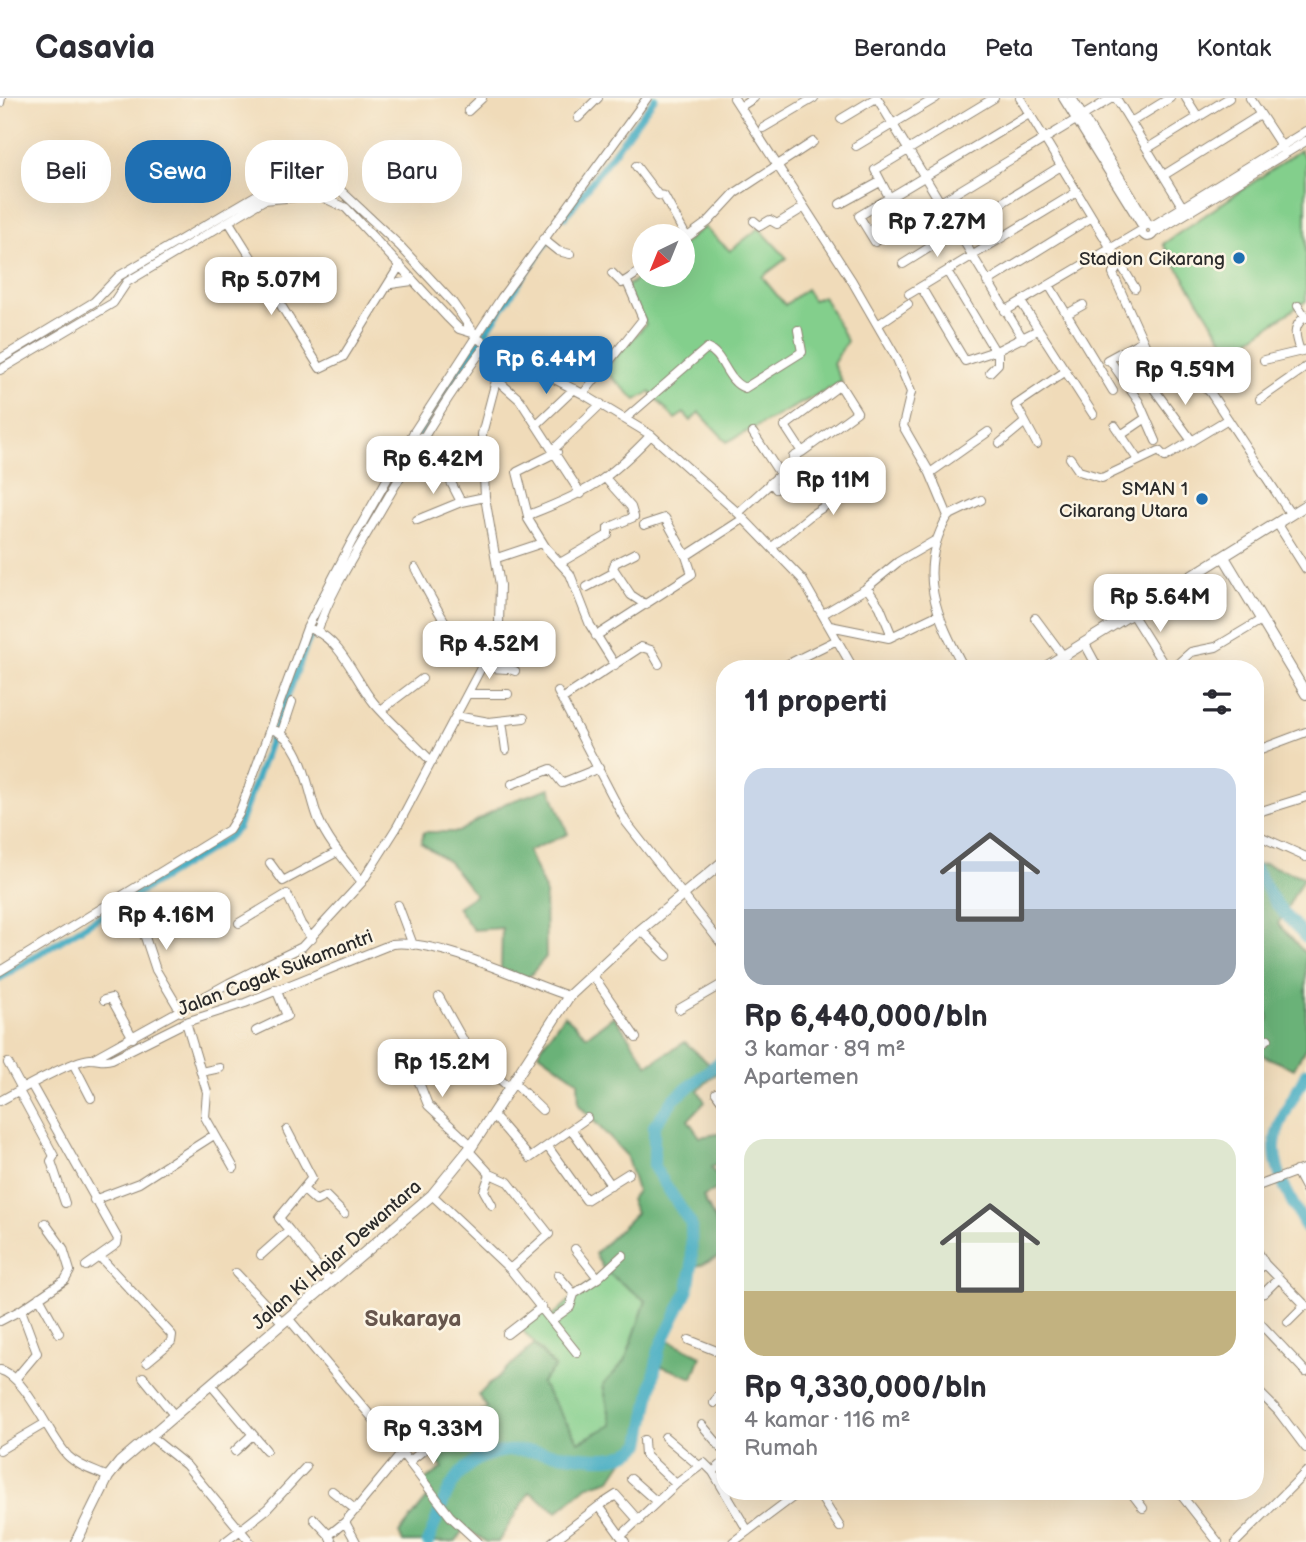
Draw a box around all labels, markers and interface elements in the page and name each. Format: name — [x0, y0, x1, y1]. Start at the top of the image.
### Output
text: Casavia — [35, 28, 155, 68]
text: Beranda — [853, 34, 947, 63]
text: Peta — [985, 34, 1033, 63]
text: Tentang — [1071, 34, 1159, 63]
text: Kontak — [1197, 34, 1271, 63]
chip: Beli — [21, 140, 111, 203]
chip: Sewa — [125, 140, 231, 203]
chip: Filter — [245, 140, 348, 203]
chip: Baru — [362, 140, 462, 203]
pin: Rp 7.27M — [865, 200, 1009, 259]
text: Rp 7.27M — [888, 208, 986, 236]
north arrow — [632, 224, 695, 287]
map controls — [632, 224, 695, 287]
place label: Stadion Cikarang — [1079, 248, 1225, 271]
marker: Stadion Cikarang — [1231, 250, 1247, 266]
pin: Rp 5.07M — [199, 258, 343, 317]
text: Rp 5.07M — [221, 266, 321, 294]
pin: Rp 6.44M — [474, 336, 618, 396]
text: Rp 6.44M — [495, 345, 597, 373]
pin: Rp 9.59M — [1113, 348, 1257, 407]
text: Rp 9.59M — [1135, 356, 1235, 384]
pin: Rp 6.42M — [361, 436, 505, 496]
text: Rp 6.42M — [382, 445, 484, 473]
pin: Rp 11M — [776, 458, 890, 517]
text: Rp 11M — [796, 466, 870, 494]
place label: SMAN 1 Cikarang Utara — [1059, 478, 1188, 523]
marker: SMAN 1 Cikarang Utara — [1194, 491, 1210, 507]
pin: Rp 5.64M — [1088, 574, 1232, 634]
text: Rp 5.64M — [1110, 583, 1210, 611]
pin: Rp 4.52M — [417, 622, 561, 681]
text: Rp 4.52M — [439, 630, 539, 658]
icon: filters — [1198, 683, 1236, 721]
text: 11 properti — [744, 684, 887, 720]
icon: home — [927, 814, 1053, 940]
pin: Rp 4.16M — [94, 892, 238, 952]
text: Rp 4.16M — [117, 901, 215, 929]
street label: Jalan Cagak Sukamantri — [175, 926, 376, 1021]
text: Rp 6,440,000/bln — [744, 999, 988, 1035]
text: 3 kamar · 89 m² — [744, 1035, 905, 1063]
pin: Rp 15.2M — [370, 1040, 514, 1099]
text: Rp 15.2M — [394, 1048, 490, 1076]
text: Apartemen — [744, 1063, 859, 1091]
street label: Jalan Ki Hajar Dewantara — [248, 1175, 426, 1335]
icon: home — [927, 1185, 1053, 1311]
district label: Sukaraya — [365, 1305, 461, 1333]
text: Rp 9,330,000/bln — [744, 1370, 987, 1406]
pin: Rp 9.33M — [361, 1406, 505, 1466]
text: 4 kamar · 116 m² — [744, 1406, 911, 1434]
text: Rp 9.33M — [383, 1415, 483, 1443]
text: Rumah — [744, 1434, 818, 1462]

